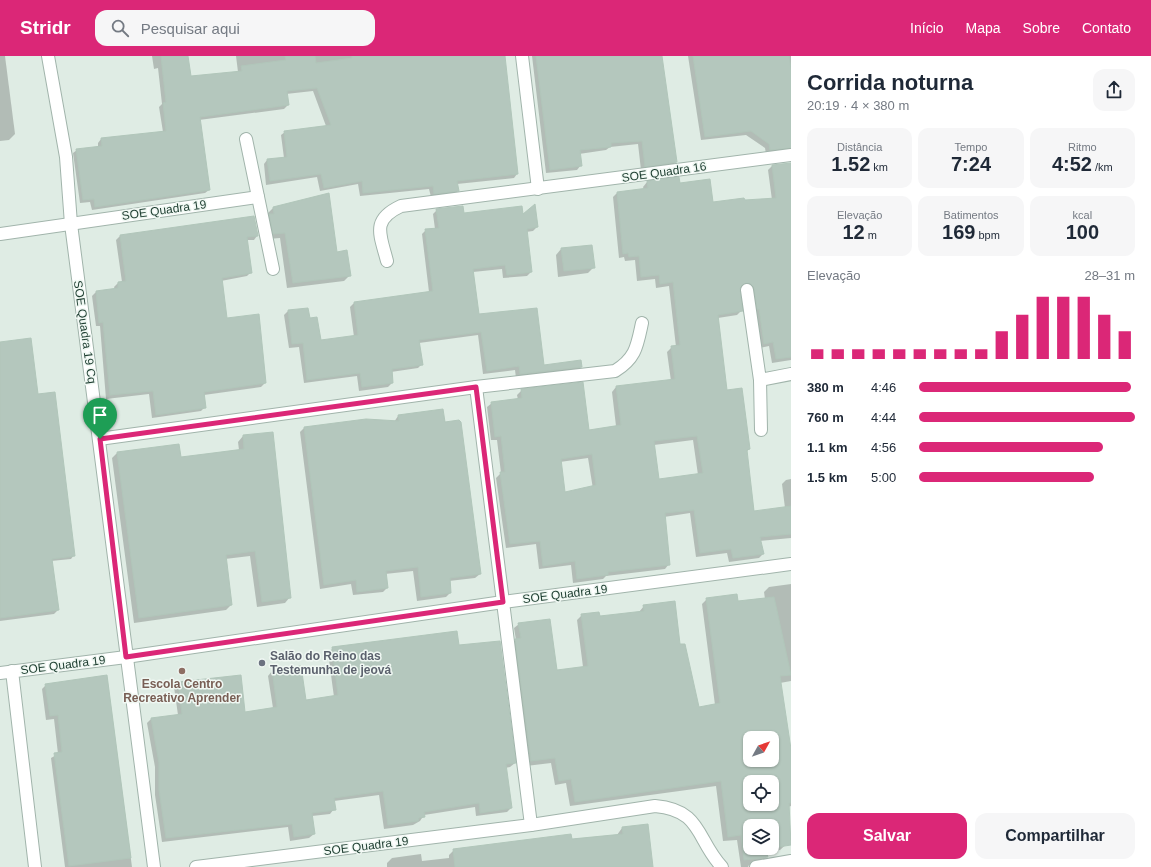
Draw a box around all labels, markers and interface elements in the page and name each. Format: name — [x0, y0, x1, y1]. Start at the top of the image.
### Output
search box — [95, 10, 375, 46]
text: Stridr — [20, 17, 71, 38]
icon: search — [109, 17, 131, 39]
text: Pesquisar aqui — [141, 20, 240, 37]
text: Início — [910, 20, 944, 36]
text: Mapa — [966, 20, 1001, 36]
text: Sobre — [1023, 20, 1060, 36]
text: Contato — [1082, 20, 1131, 36]
button: share — [1093, 69, 1135, 111]
text: Corrida noturna — [807, 70, 973, 95]
text: 20:19 · 4 × 380 m — [807, 98, 909, 113]
text: Distância — [837, 141, 882, 153]
text: Tempo — [954, 141, 988, 153]
text: Ritmo — [1068, 141, 1097, 153]
text: 1.52 — [831, 153, 870, 175]
text: 7:24 — [951, 153, 991, 175]
text: 4:52 — [1052, 153, 1092, 175]
street label: SOE Quadra 16 — [621, 159, 708, 185]
text: km — [870, 161, 888, 173]
text: /km — [1092, 161, 1113, 173]
street label: SOE Quadra 19 — [121, 197, 208, 223]
text: Elevação — [837, 209, 882, 221]
text: Batimentos — [943, 209, 999, 221]
text: kcal — [1073, 209, 1092, 221]
text: 12 — [842, 221, 865, 243]
text: 169 — [942, 221, 975, 243]
text: 100 — [1066, 221, 1099, 243]
text: m — [865, 229, 877, 241]
text: bpm — [975, 229, 1000, 241]
text: Elevação — [807, 268, 860, 283]
text: 28–31 m — [1084, 268, 1135, 283]
street label: SOE Quadra 19 Cq — [71, 280, 99, 384]
text: 380 m — [807, 380, 844, 395]
text: 4:46 — [871, 380, 896, 395]
pin — [83, 398, 117, 439]
icon: arrive — [89, 404, 111, 426]
text: 760 m — [807, 410, 844, 425]
text: 4:44 — [871, 410, 896, 425]
text: 1.1 km — [807, 440, 847, 455]
text: 4:56 — [871, 440, 896, 455]
text: 1.5 km — [807, 470, 847, 485]
text: 5:00 — [871, 470, 896, 485]
street label: SOE Quadra 19 — [522, 582, 609, 606]
place label: Salão do Reino das Testemunha de jeová — [270, 649, 391, 677]
street label: SOE Quadra 19 — [20, 653, 107, 677]
marker: Salão do Reino das Testemunha de jeová — [257, 658, 267, 668]
marker: Escola Centro Recreativo Aprender — [177, 666, 187, 676]
place label: Escola Centro Recreativo Aprender — [123, 677, 241, 705]
north arrow — [743, 731, 779, 767]
map controls — [743, 731, 779, 855]
button: locate — [743, 775, 779, 811]
button: Salvar — [807, 813, 967, 859]
button: Compartilhar — [975, 813, 1135, 859]
button: layers — [743, 819, 779, 855]
street label: SOE Quadra 19 — [323, 834, 410, 858]

